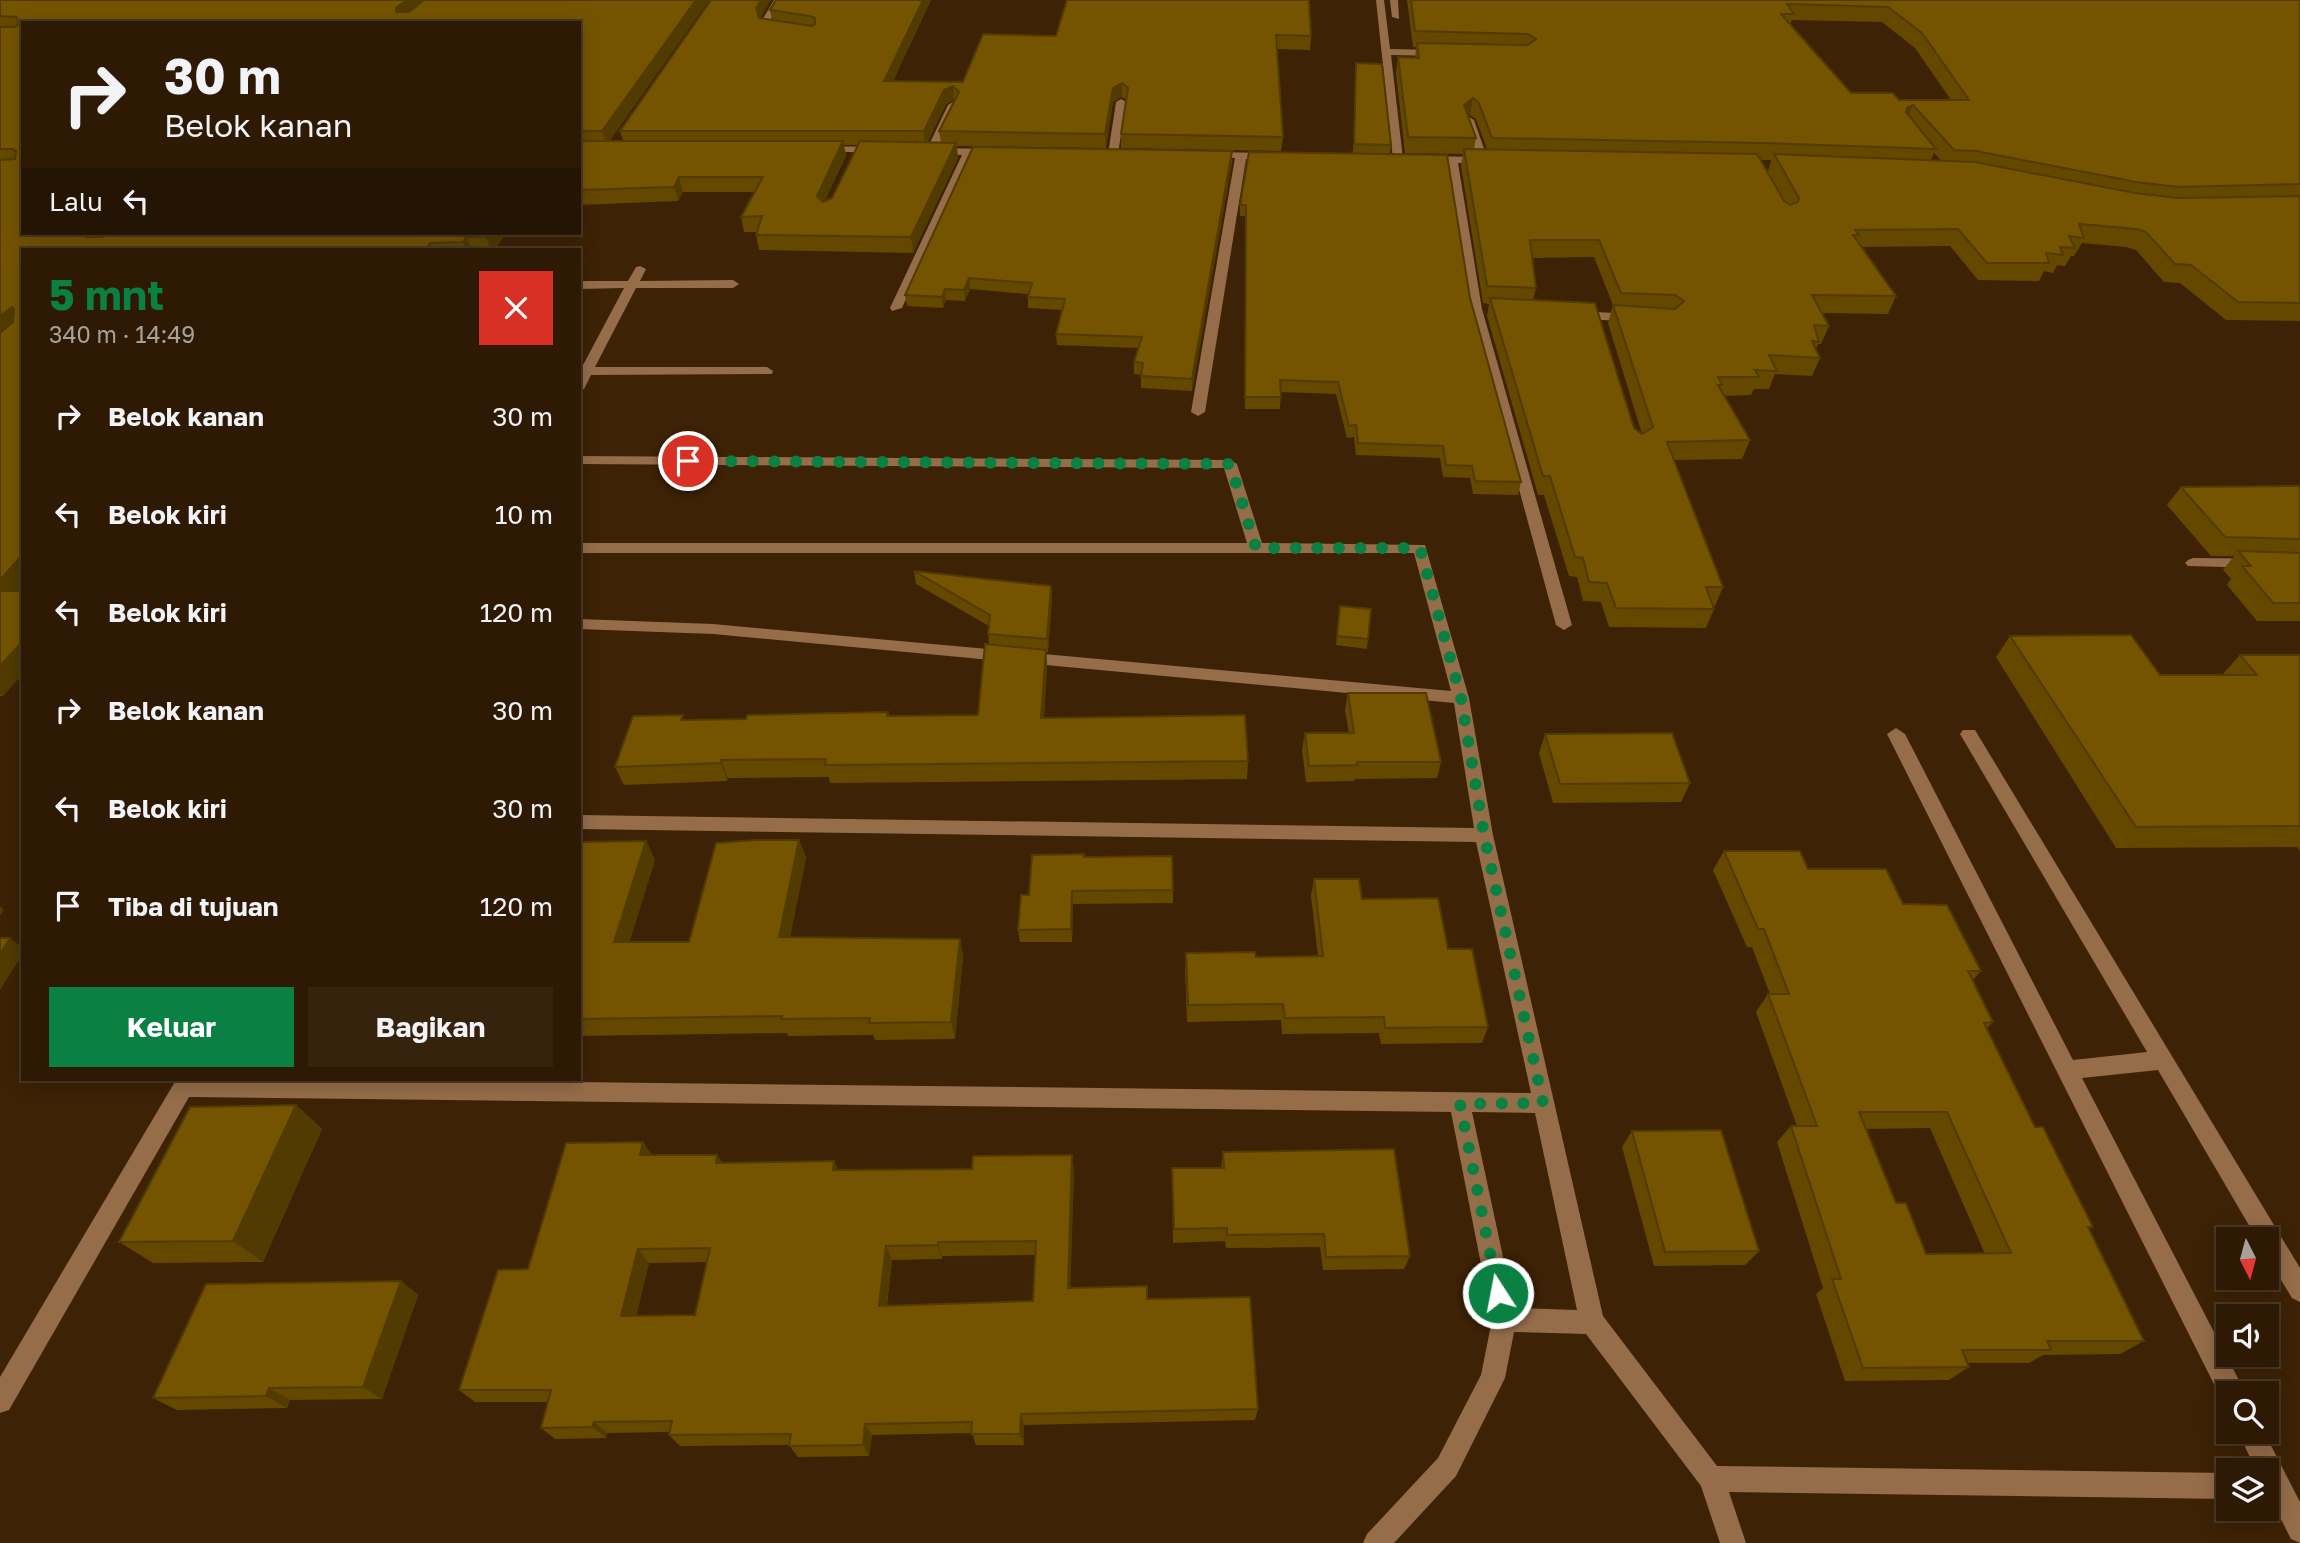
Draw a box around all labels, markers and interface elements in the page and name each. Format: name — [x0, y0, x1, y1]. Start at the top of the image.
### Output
text: 30 m — [164, 46, 281, 105]
icon: right — [49, 49, 140, 140]
text: Belok kanan — [164, 106, 352, 144]
icon: left — [117, 182, 155, 220]
text: Lalu — [49, 186, 103, 217]
text: 5 mnt — [49, 269, 164, 319]
button: close — [479, 271, 553, 345]
text: 340 m · 14:49 — [49, 320, 195, 348]
icon: right — [49, 397, 87, 435]
text: Belok kanan — [108, 401, 264, 432]
text: 30 m — [492, 401, 553, 432]
pin — [658, 431, 718, 491]
icon: arrive — [669, 442, 707, 480]
icon: left — [49, 495, 87, 533]
text: Belok kiri — [108, 499, 227, 530]
text: 10 m — [495, 499, 553, 530]
icon: left — [49, 593, 87, 631]
text: Belok kiri — [108, 597, 227, 628]
text: 120 m — [480, 597, 553, 628]
icon: right — [49, 691, 87, 729]
text: Belok kanan — [108, 695, 264, 726]
text: 30 m — [492, 695, 553, 726]
icon: left — [49, 789, 87, 827]
text: Belok kiri — [108, 793, 227, 824]
text: 30 m — [492, 793, 553, 824]
icon: arrive — [49, 887, 87, 925]
text: Tiba di tujuan — [108, 891, 278, 922]
text: 120 m — [480, 891, 553, 922]
button: Keluar — [49, 987, 294, 1067]
button: Bagikan — [308, 987, 553, 1067]
north arrow — [2216, 1227, 2278, 1290]
map controls — [2216, 1227, 2279, 1521]
position arrow — [1461, 1256, 1535, 1330]
button: sound — [2216, 1304, 2279, 1367]
button: search — [2216, 1381, 2279, 1444]
button: layers — [2216, 1458, 2279, 1521]

